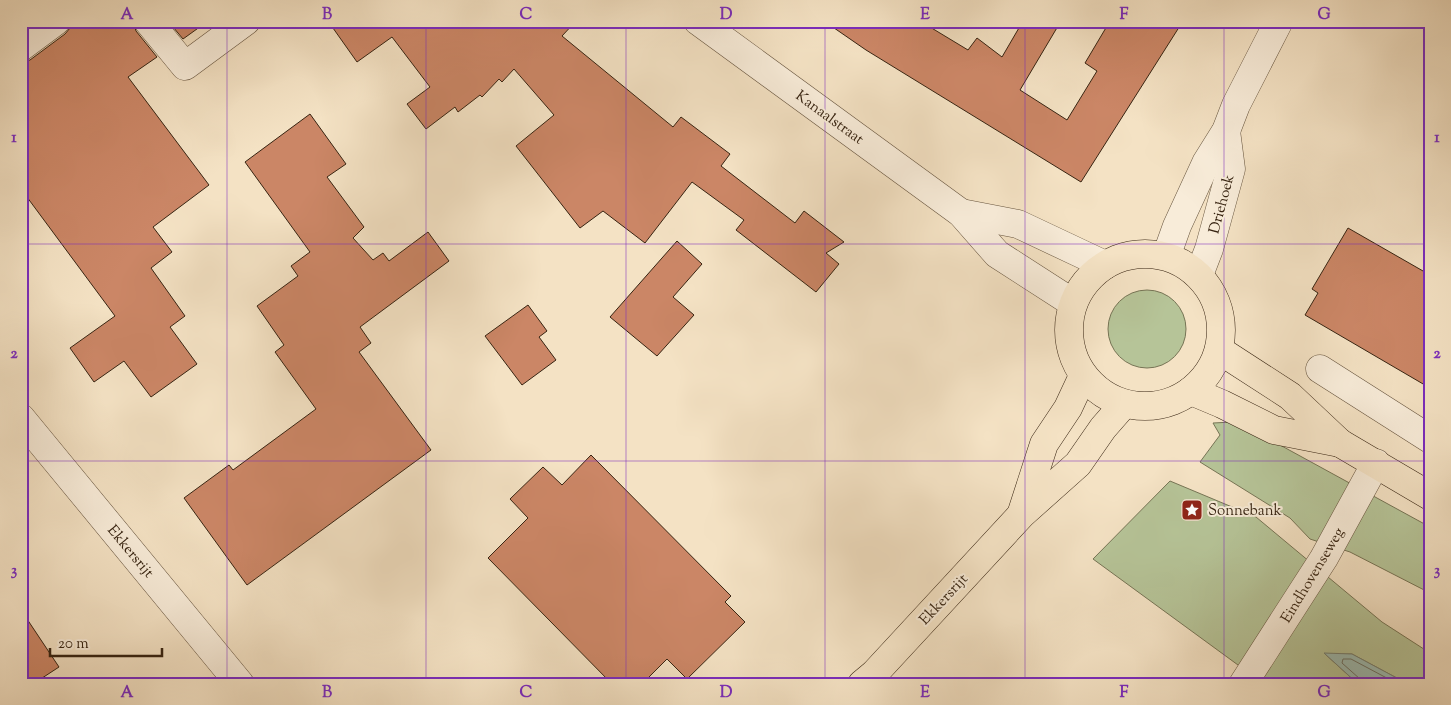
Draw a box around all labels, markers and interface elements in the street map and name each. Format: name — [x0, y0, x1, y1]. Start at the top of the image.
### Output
text: A — [121, 4, 134, 27]
text: B — [322, 4, 332, 27]
text: C — [520, 4, 533, 27]
text: D — [720, 4, 733, 27]
text: E — [920, 4, 930, 27]
text: F — [1120, 4, 1129, 27]
text: G — [1317, 4, 1331, 27]
street label: Kanaalstraat — [791, 86, 868, 150]
text: 1 — [11, 127, 17, 150]
text: 1 — [1434, 127, 1440, 150]
street label: Driehoek — [1204, 172, 1240, 236]
text: 2 — [10, 343, 18, 366]
text: 2 — [1433, 343, 1441, 366]
place icon: Sonnebank — [1180, 498, 1204, 522]
place label: Sonnebank — [1208, 501, 1282, 522]
street label: Ekkersrijt — [102, 521, 158, 583]
street label: Eindhovenseweg — [1276, 524, 1350, 627]
text: 3 — [11, 560, 18, 583]
text: 3 — [1434, 560, 1441, 583]
street label: Ekkersrijt — [915, 570, 973, 630]
scale bar — [50, 625, 162, 657]
text: 20 m — [58, 634, 89, 655]
text: A — [121, 682, 134, 705]
text: B — [322, 682, 332, 705]
text: C — [520, 682, 533, 705]
text: D — [720, 682, 733, 705]
text: E — [920, 682, 930, 705]
text: F — [1120, 682, 1129, 705]
text: G — [1317, 682, 1331, 705]

